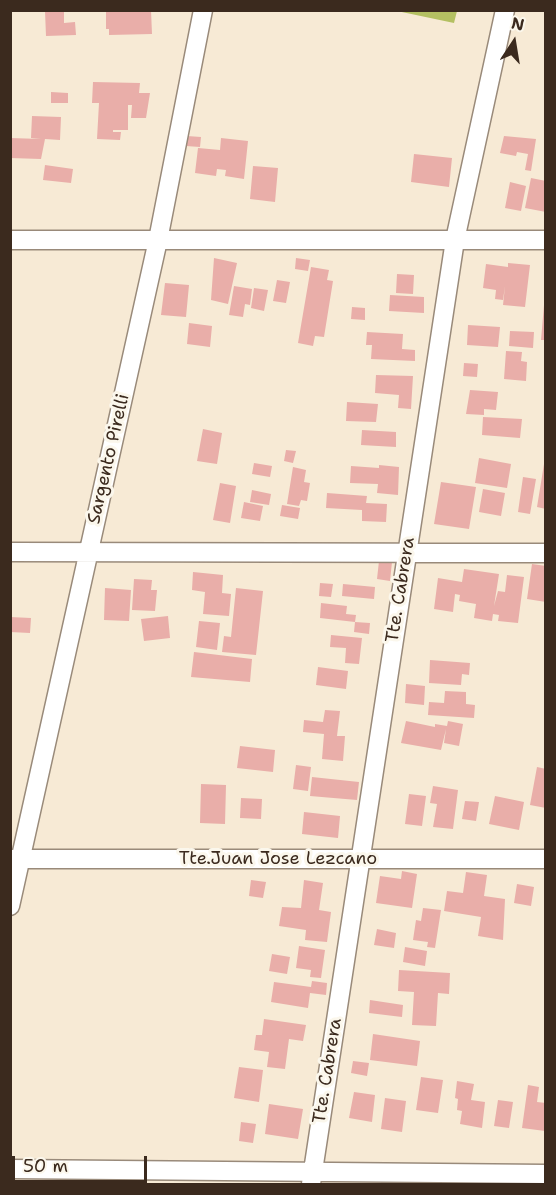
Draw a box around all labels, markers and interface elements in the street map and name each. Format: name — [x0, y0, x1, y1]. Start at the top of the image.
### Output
north arrow — [484, 12, 544, 72]
text: N — [509, 12, 526, 35]
street label: Sargento Pirelli — [84, 392, 134, 526]
street label: Tte. Cabrera — [382, 536, 420, 644]
street label: Tte.Juan Jose Lezcano — [179, 848, 377, 870]
street label: Tte. Cabrera — [309, 1017, 347, 1125]
scale bar — [15, 1144, 150, 1182]
text: 50 m — [23, 1154, 68, 1178]

